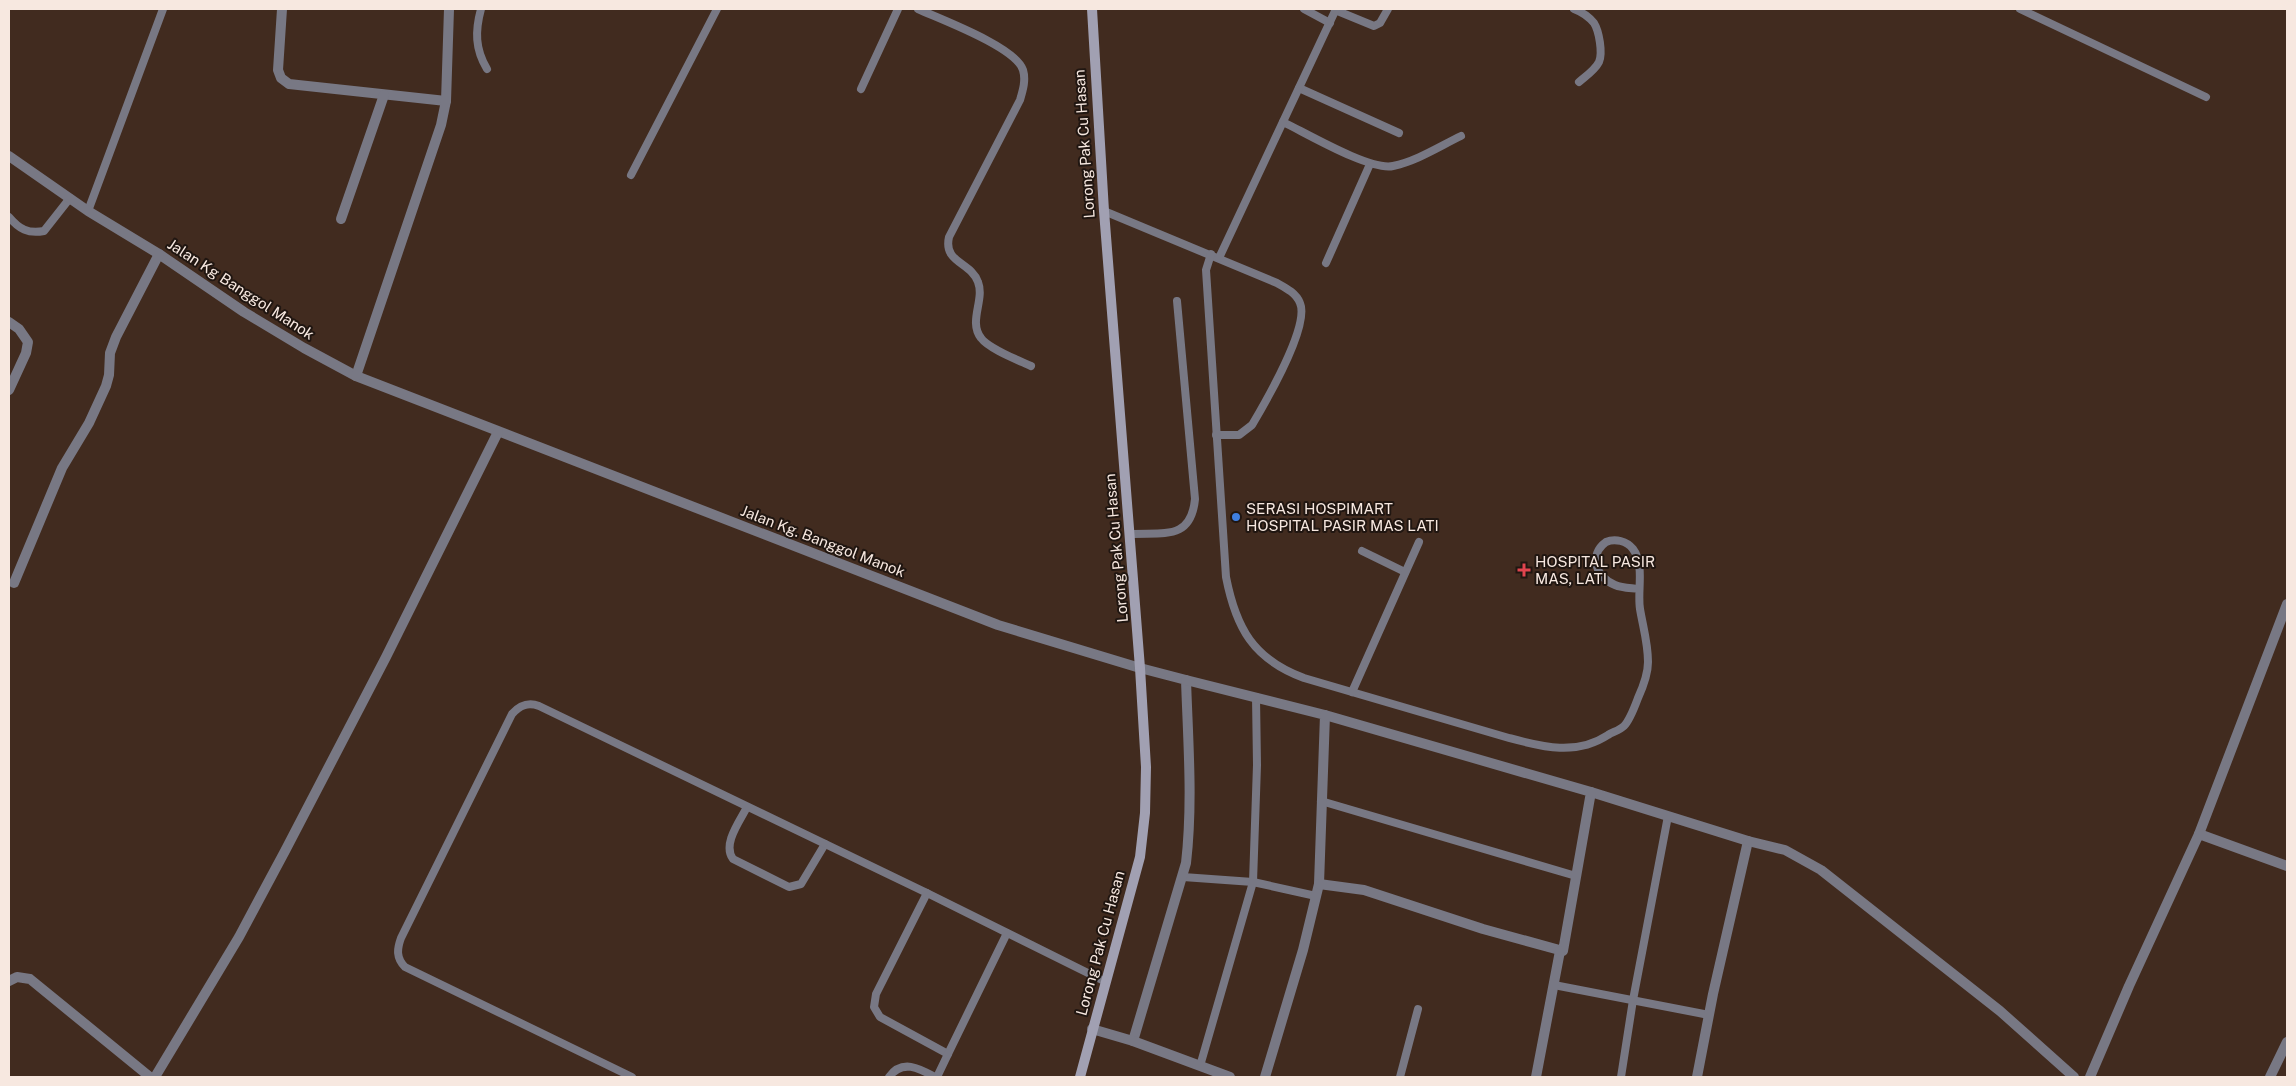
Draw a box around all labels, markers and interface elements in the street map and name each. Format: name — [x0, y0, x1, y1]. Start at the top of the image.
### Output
street label: Lorong Pak Cu Hasan — [1070, 69, 1098, 219]
street label: Jalan Kg Banggol Manok — [164, 235, 318, 343]
street label: Lorong Pak Cu Hasan — [1101, 473, 1131, 623]
place label: SERASI HOSPIMART HOSPITAL PASIR MAS LATI — [1246, 500, 1439, 534]
street label: Jalan Kg. Banggol Manok — [738, 502, 908, 580]
marker: SERASI HOSPIMART HOSPITAL PASIR MAS LATI — [1230, 511, 1242, 523]
place label: HOSPITAL PASIR MAS, LATI — [1535, 553, 1655, 587]
marker: HOSPITAL PASIR MAS, LATI — [1517, 563, 1531, 577]
street label: Lorong Pak Cu Hasan — [1072, 869, 1128, 1017]

